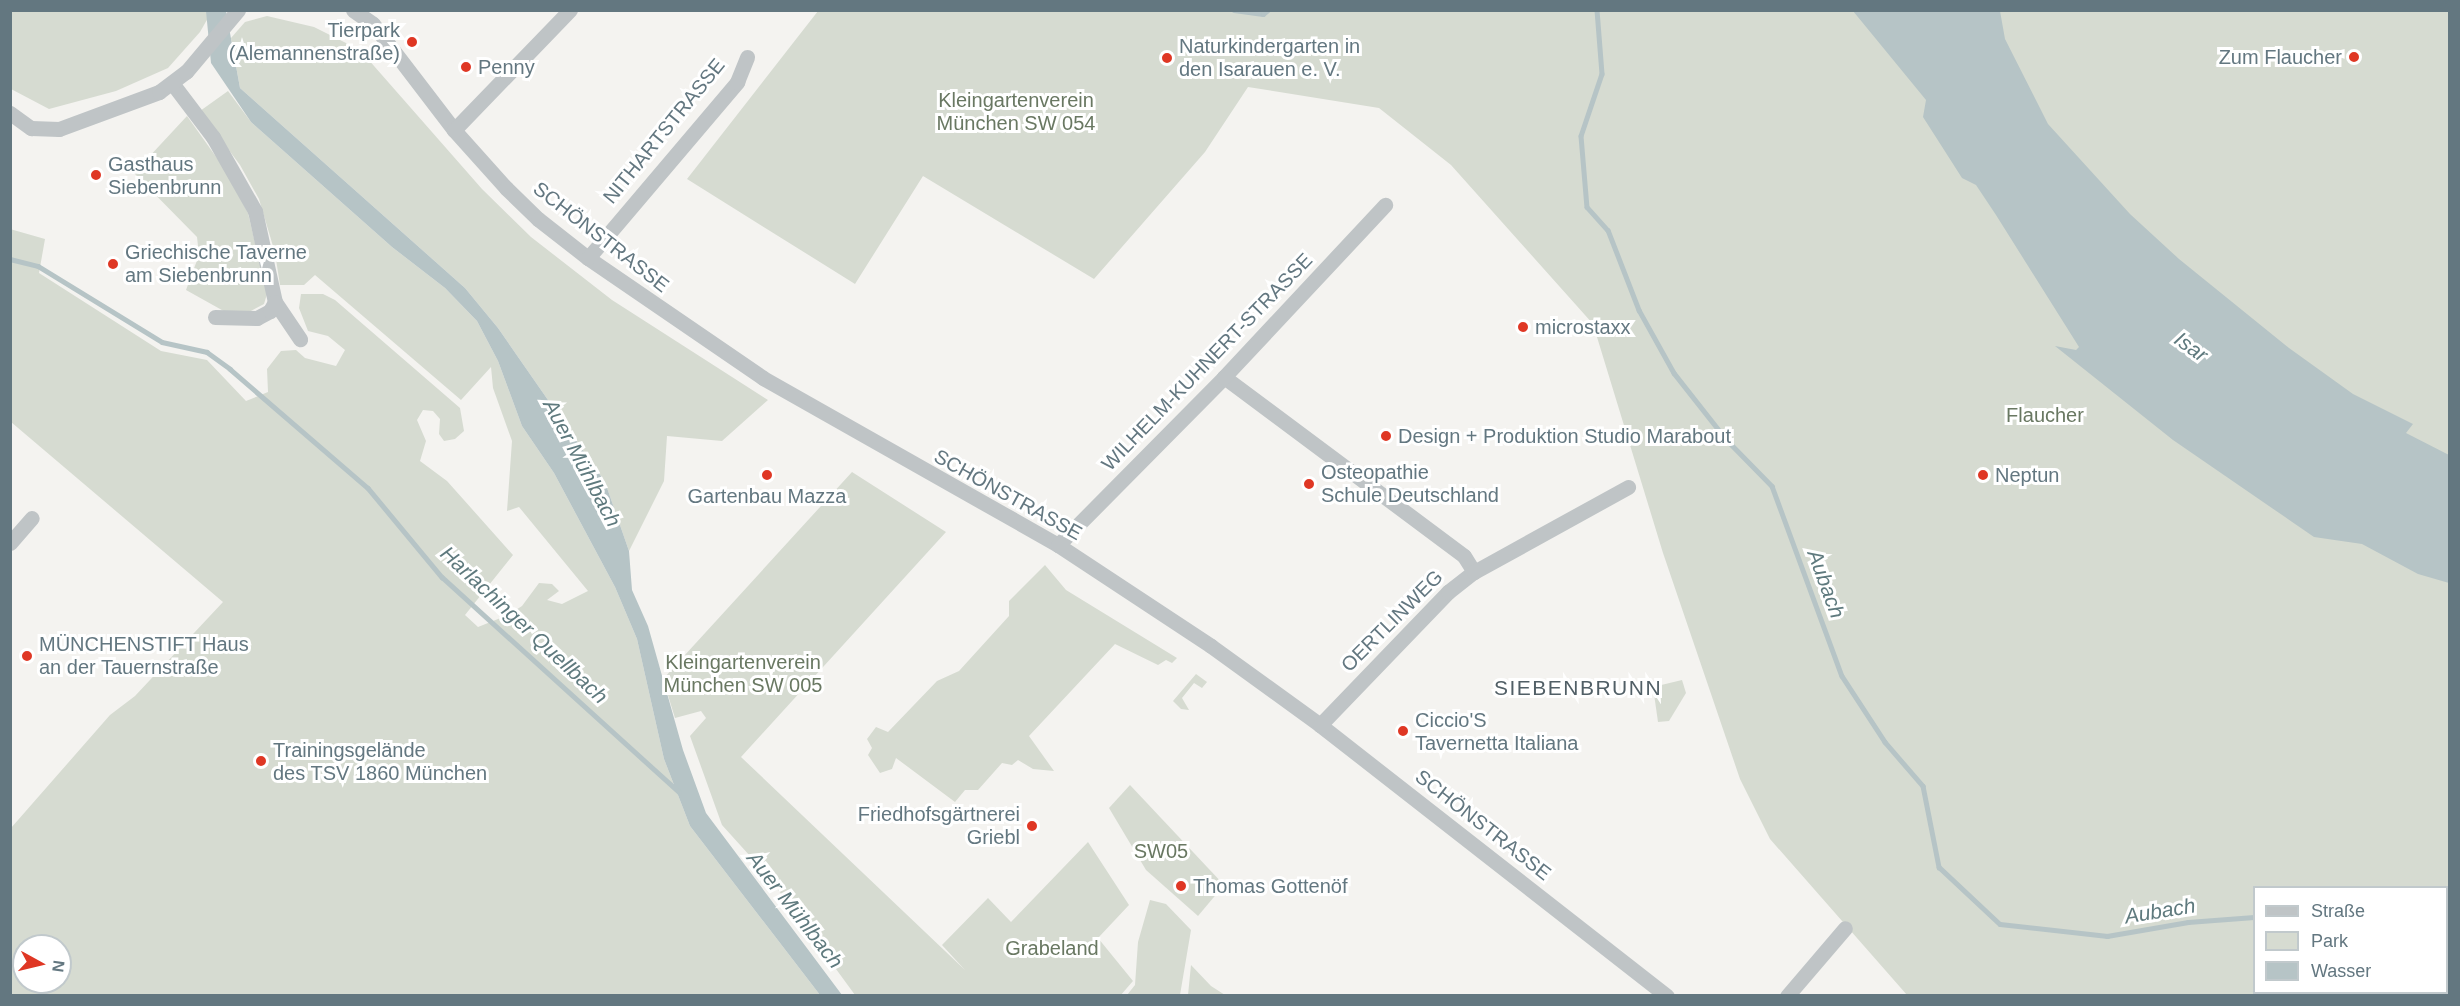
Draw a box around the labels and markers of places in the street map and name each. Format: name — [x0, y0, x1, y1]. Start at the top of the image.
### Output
place label: Tierpark (Alemannenstraße) — [229, 19, 400, 66]
place label: Naturkindergarten in den Isarauen e. V. — [1179, 34, 1360, 81]
marker: Tierpark (Alemannenstraße) — [405, 35, 419, 49]
place label: Zum Flaucher — [2219, 45, 2342, 69]
marker: Zum Flaucher — [2347, 50, 2361, 64]
marker: Naturkindergarten in den Isarauen e. V. — [1160, 51, 1174, 65]
place label: Penny — [478, 55, 535, 79]
marker: Penny — [459, 60, 473, 74]
place label: Gasthaus Siebenbrunn — [108, 152, 221, 199]
marker: Gasthaus Siebenbrunn — [89, 168, 103, 182]
place label: Griechische Taverne am Siebenbrunn — [125, 240, 307, 287]
marker: Griechische Taverne am Siebenbrunn — [106, 257, 120, 271]
place label: microstaxx — [1535, 315, 1631, 339]
marker: microstaxx — [1516, 320, 1530, 334]
place label: Design + Produktion Studio Marabout — [1398, 424, 1731, 448]
marker: Design + Produktion Studio Marabout — [1379, 429, 1393, 443]
place label: Osteopathie Schule Deutschland — [1321, 460, 1499, 507]
place label: Neptun — [1995, 463, 2059, 487]
marker: Gartenbau Mazza — [760, 468, 774, 482]
marker: Neptun — [1976, 468, 1990, 482]
marker: Osteopathie Schule Deutschland — [1302, 477, 1316, 491]
place label: Gartenbau Mazza — [688, 484, 846, 508]
place label: MÜNCHENSTIFT Haus an der Tauernstraße — [39, 632, 249, 679]
marker: MÜNCHENSTIFT Haus an der Tauernstraße — [20, 649, 34, 663]
place label: Ciccio'S Tavernetta Italiana — [1415, 708, 1578, 755]
marker: Ciccio'S Tavernetta Italiana — [1396, 724, 1410, 738]
place label: Trainingsgelände des TSV 1860 München — [273, 738, 488, 785]
marker: Trainingsgelände des TSV 1860 München — [254, 754, 268, 768]
place label: Friedhofsgärtnerei Griebl — [858, 802, 1020, 849]
marker: Friedhofsgärtnerei Griebl — [1025, 819, 1039, 833]
place label: Thomas Gottenöf — [1193, 874, 1348, 898]
marker: Thomas Gottenöf — [1174, 879, 1188, 893]

